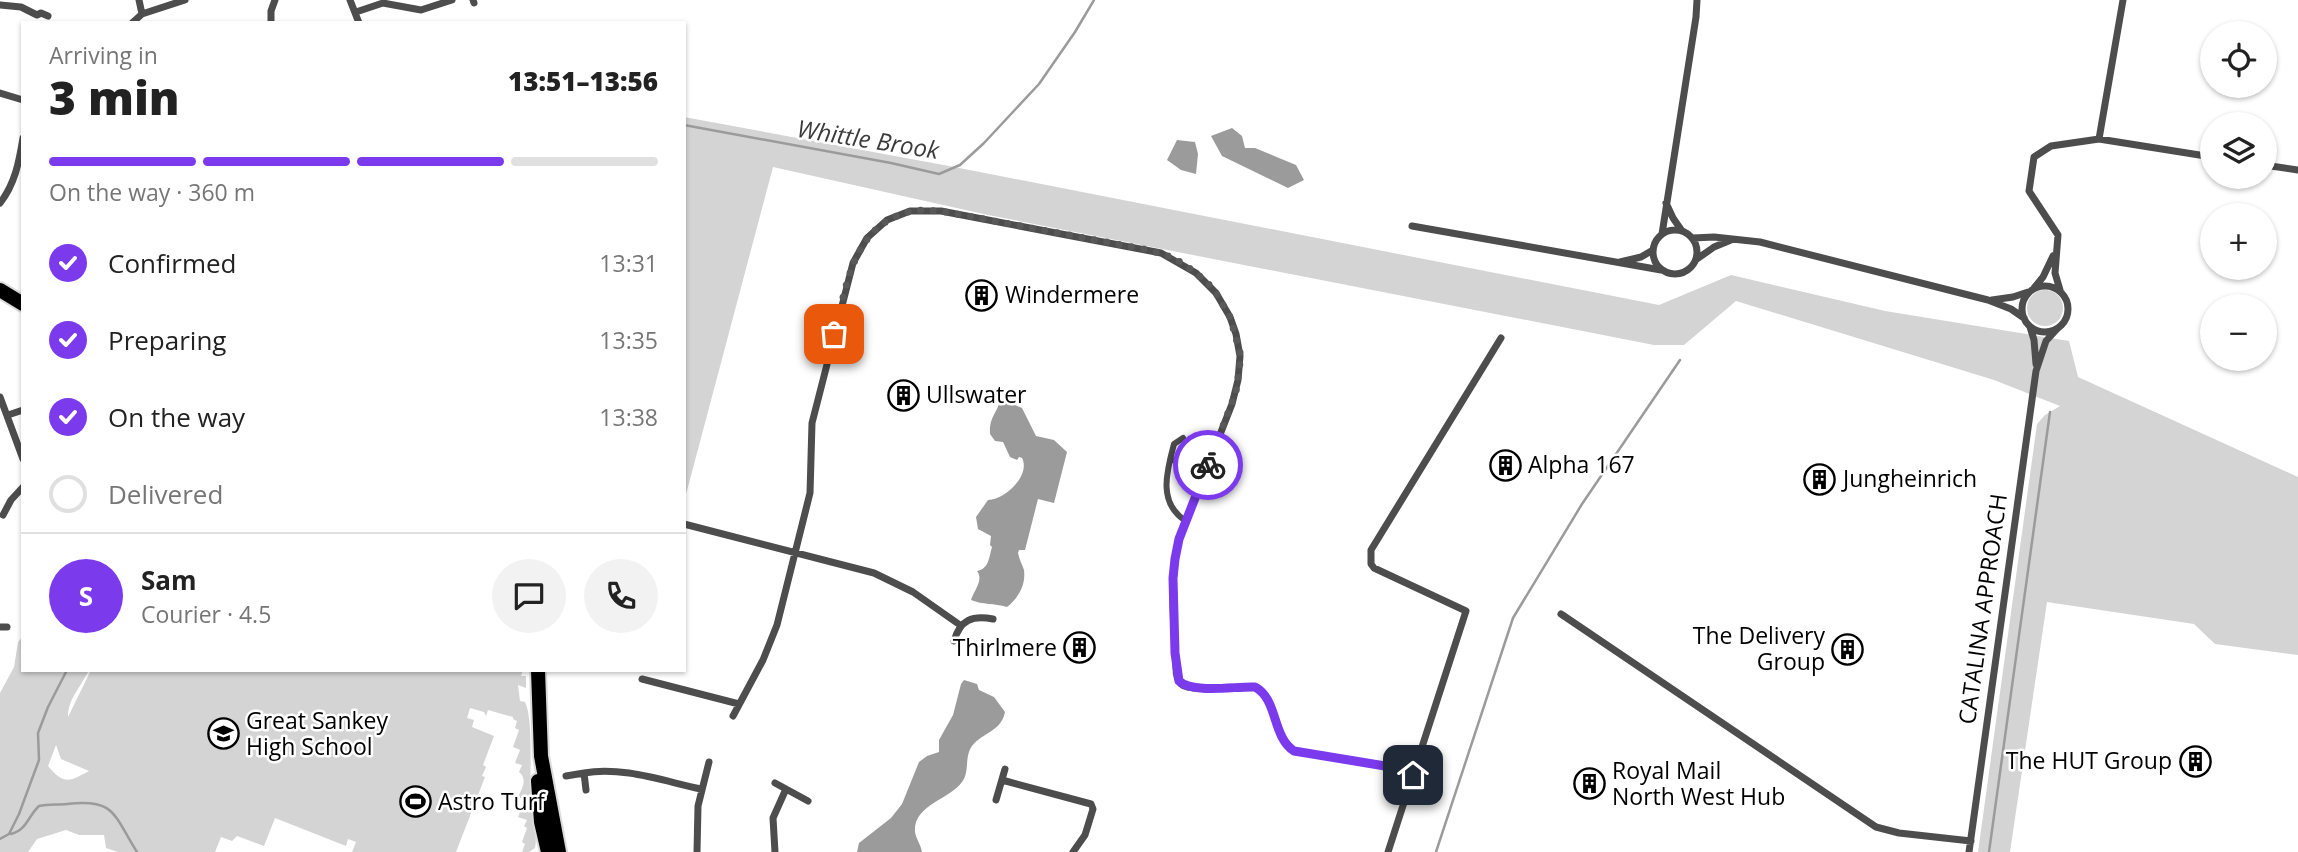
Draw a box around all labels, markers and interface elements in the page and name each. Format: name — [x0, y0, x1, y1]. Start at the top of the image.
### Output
map controls — [2200, 21, 2277, 371]
button: locate — [2200, 21, 2277, 98]
text: Arriving in — [49, 39, 158, 71]
text: 13:51–13:56 — [508, 63, 658, 99]
text: 3 min — [49, 66, 180, 128]
water label: Whittle Brook — [795, 111, 943, 166]
button: layers — [2200, 112, 2277, 189]
text: On the way · 360 m — [49, 176, 255, 208]
button: + — [2200, 203, 2277, 280]
icon: check — [49, 244, 87, 282]
text: Confirmed — [108, 245, 236, 281]
text: 13:31 — [599, 247, 658, 279]
building icon: Windermere — [965, 278, 999, 312]
place label: Windermere — [1005, 278, 1139, 310]
button: − — [2200, 294, 2277, 371]
pin — [804, 304, 864, 364]
icon: bag — [815, 315, 853, 353]
icon: check — [49, 321, 87, 359]
text: Preparing — [108, 322, 226, 358]
text: 13:35 — [599, 324, 658, 356]
building icon: Ullswater — [886, 378, 920, 412]
place label: Ullswater — [926, 378, 1027, 410]
icon: check — [49, 398, 87, 436]
text: On the way — [108, 399, 245, 435]
text: 13:38 — [599, 401, 658, 433]
courier — [1173, 430, 1243, 500]
icon: bike — [1189, 446, 1227, 484]
building icon: Alpha 167 — [1488, 448, 1522, 482]
place label: Alpha 167 — [1528, 448, 1635, 480]
building icon: Jungheinrich — [1803, 462, 1837, 496]
place label: Jungheinrich — [1841, 462, 1977, 494]
text: Delivered — [108, 476, 223, 512]
street label: CATALINA APPROACH — [1950, 491, 2014, 726]
button: chat — [492, 559, 566, 633]
button: phone — [584, 559, 658, 633]
text: Sam — [141, 562, 197, 598]
text: S — [79, 578, 93, 614]
text: Courier · 4.5 — [141, 598, 271, 630]
place label: The Delivery Group — [1693, 619, 1825, 677]
place label: Thirlmere — [953, 631, 1057, 663]
building icon: Thirlmere — [1063, 631, 1097, 665]
building icon: The Delivery Group — [1831, 632, 1865, 666]
place label: Great Sankey High School — [246, 704, 388, 762]
school or university icon: Great Sankey High School — [206, 717, 240, 751]
place label: The HUT Group — [2006, 744, 2172, 776]
building icon: The HUT Group — [2178, 744, 2212, 778]
pin — [1383, 745, 1443, 805]
place label: Royal Mail North West Hub — [1612, 754, 1785, 812]
icon: home — [1394, 756, 1432, 794]
building icon: Royal Mail North West Hub — [1572, 767, 1606, 801]
sports icon: Astro Turf — [398, 785, 432, 819]
place label: Astro Turf — [438, 785, 546, 817]

